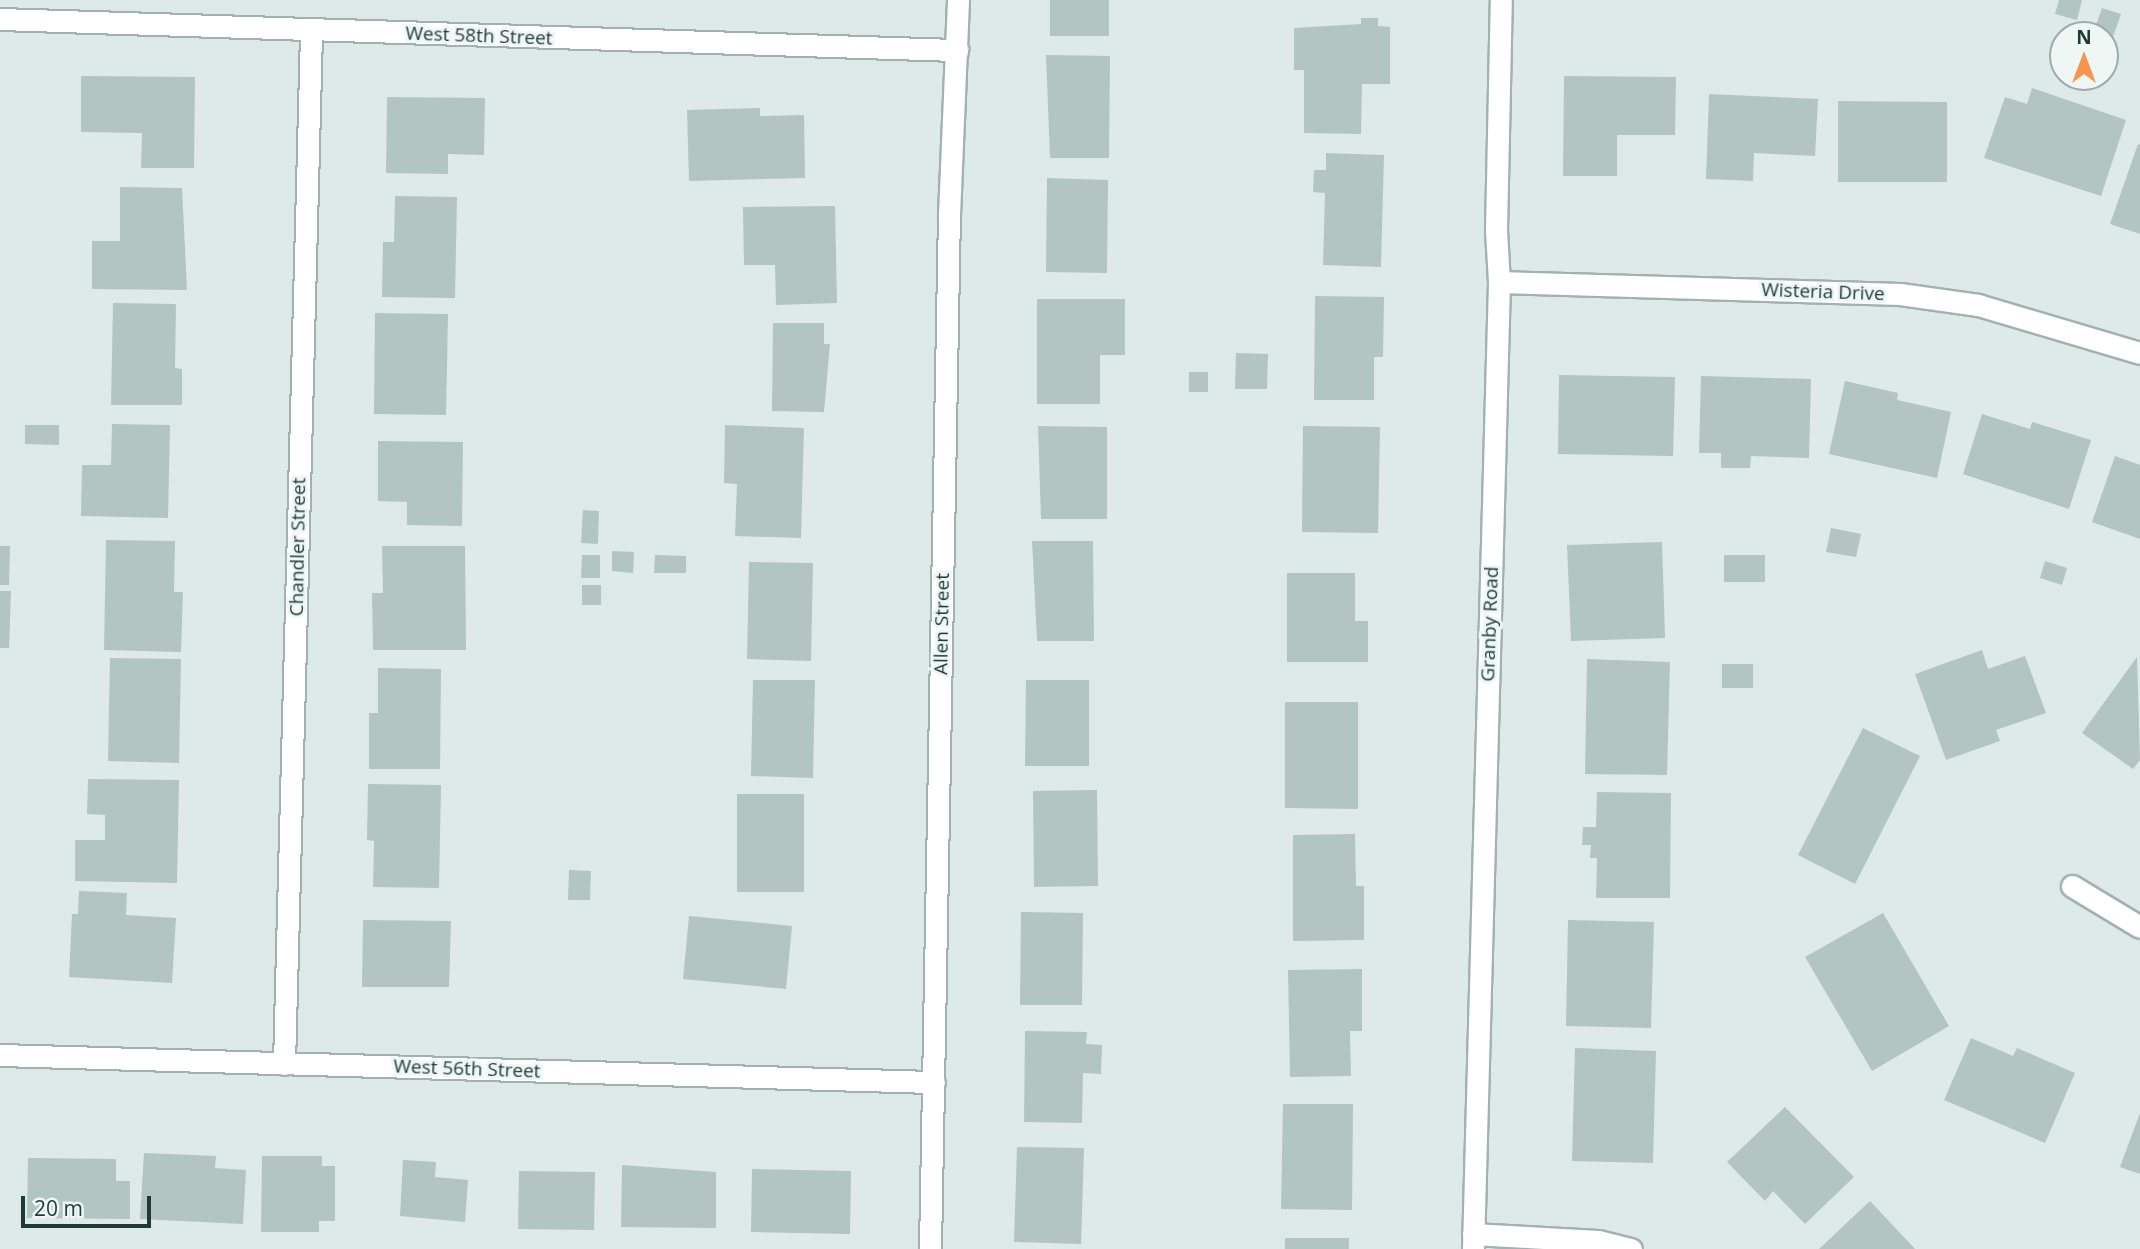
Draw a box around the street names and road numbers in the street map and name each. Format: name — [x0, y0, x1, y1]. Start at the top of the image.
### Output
street label: West 58th Street — [405, 22, 553, 50]
street label: Wisteria Drive — [1761, 278, 1885, 306]
street label: Chandler Street — [285, 477, 311, 617]
street label: Granby Road — [1477, 566, 1503, 682]
street label: Allen Street — [930, 573, 954, 675]
street label: West 56th Street — [393, 1055, 541, 1083]

